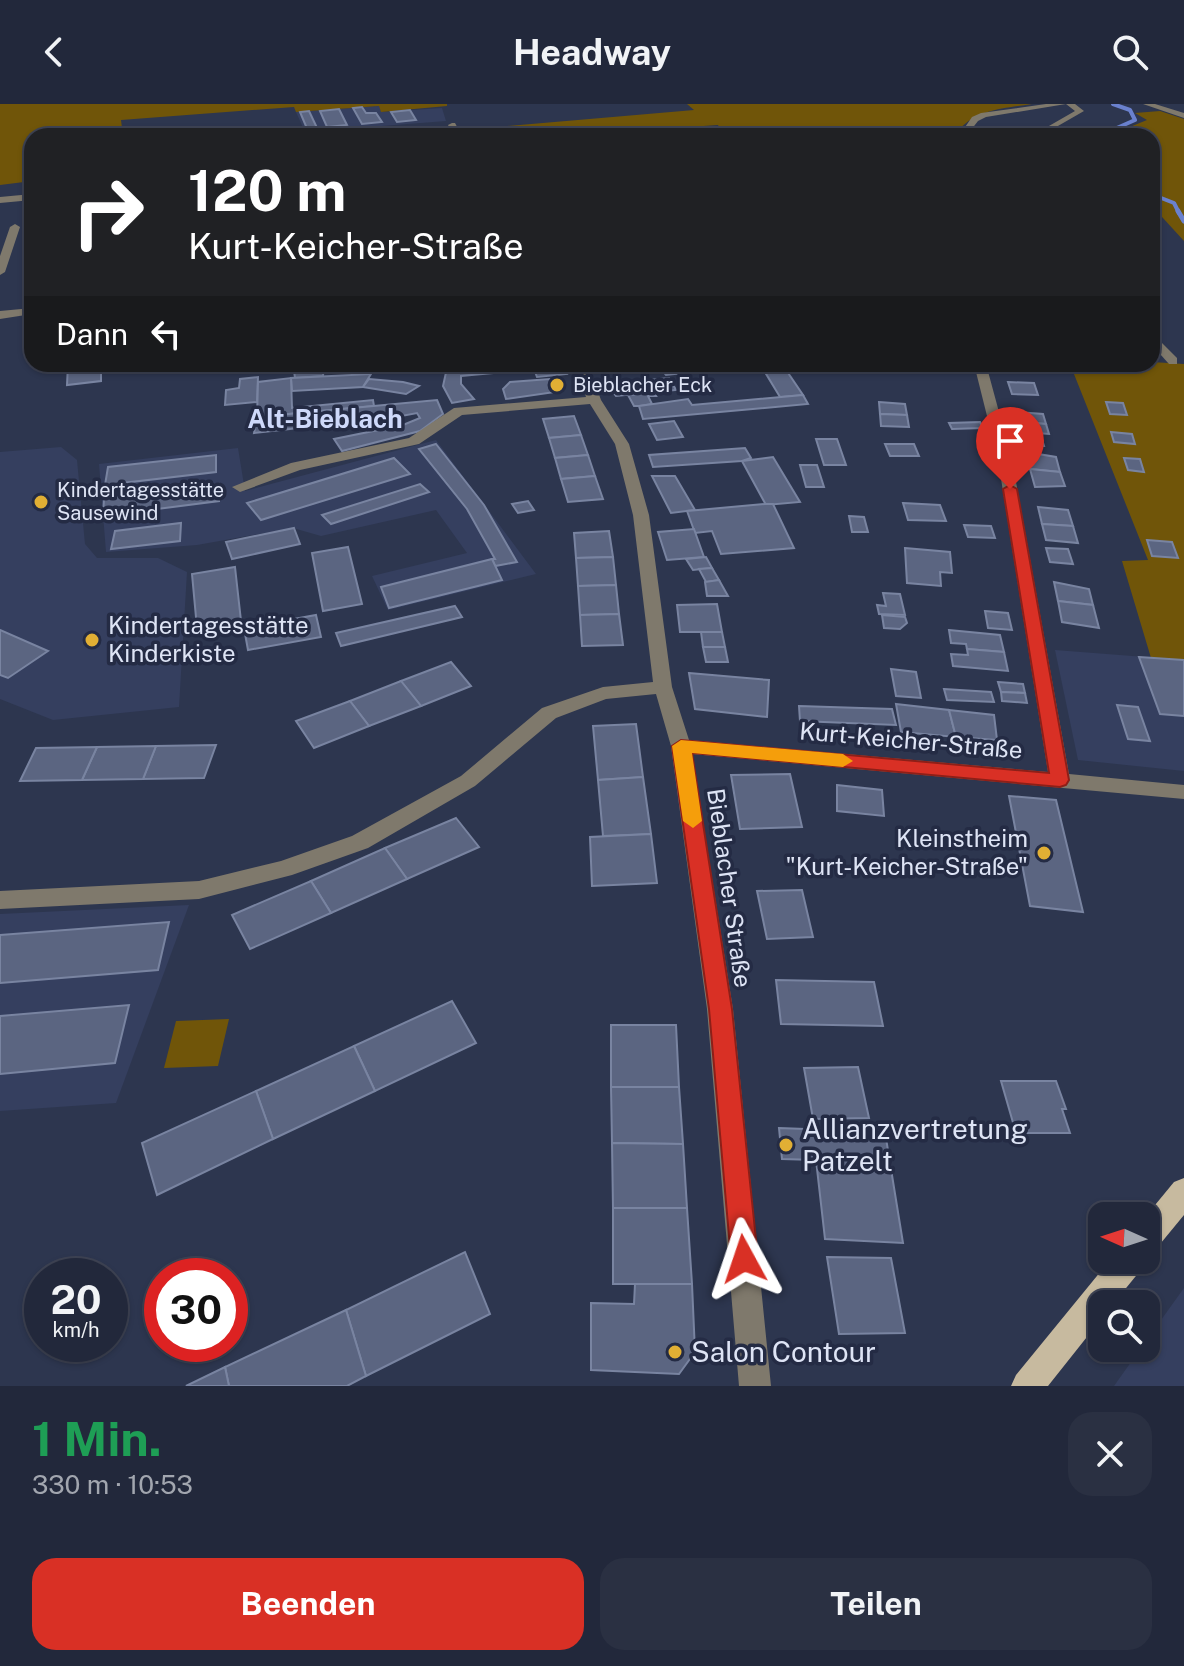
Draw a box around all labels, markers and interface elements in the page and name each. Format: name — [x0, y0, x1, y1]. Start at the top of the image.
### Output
icon: back — [32, 30, 76, 74]
icon: search — [1108, 30, 1152, 74]
text: Headway — [513, 31, 671, 73]
text: 120 m — [188, 158, 346, 224]
icon: right — [56, 160, 160, 264]
text: Kurt-Keicher-Straße — [188, 225, 524, 267]
icon: left — [144, 312, 188, 356]
text: Dann — [56, 316, 128, 352]
place label: Bieblacher Eck — [573, 373, 712, 397]
marker: Bieblacher Eck — [548, 376, 566, 394]
district label: Alt-Bieblach — [247, 403, 403, 434]
pin — [976, 407, 1044, 489]
icon: arrive — [988, 419, 1032, 463]
place label: Kindertagesstätte Sausewind — [57, 478, 224, 525]
marker: Kindertagesstätte Sausewind — [32, 493, 50, 511]
place label: Kindertagesstätte Kinderkiste — [108, 611, 309, 667]
marker: Kindertagesstätte Kinderkiste — [83, 631, 101, 649]
street label: Kurt-Keicher-Straße — [798, 716, 1024, 764]
street label: Bieblacher Straße — [702, 786, 758, 989]
place label: Kleinstheim "Kurt-Keicher-Straße" — [785, 824, 1028, 880]
marker: Kleinstheim "Kurt-Keicher-Straße" — [1035, 844, 1053, 862]
place label: Allianzvertretung Patzelt — [802, 1112, 1028, 1177]
marker: Allianzvertretung Patzelt — [777, 1136, 795, 1154]
north arrow — [1088, 1202, 1160, 1274]
map controls — [1088, 1202, 1160, 1362]
position arrow — [702, 1217, 786, 1301]
speed limit sign: 30 — [144, 1258, 248, 1362]
text: 20 — [50, 1276, 102, 1323]
button: search — [1088, 1290, 1160, 1362]
text: km/h — [52, 1318, 100, 1342]
place label: Salon Contour — [691, 1335, 876, 1368]
marker: Salon Contour — [666, 1343, 684, 1361]
text: 1 Min. — [32, 1410, 162, 1467]
button: close — [1068, 1412, 1152, 1496]
text: 330 m · 10:53 — [32, 1469, 193, 1500]
button: Beenden — [32, 1558, 584, 1650]
button: Teilen — [600, 1558, 1152, 1650]

